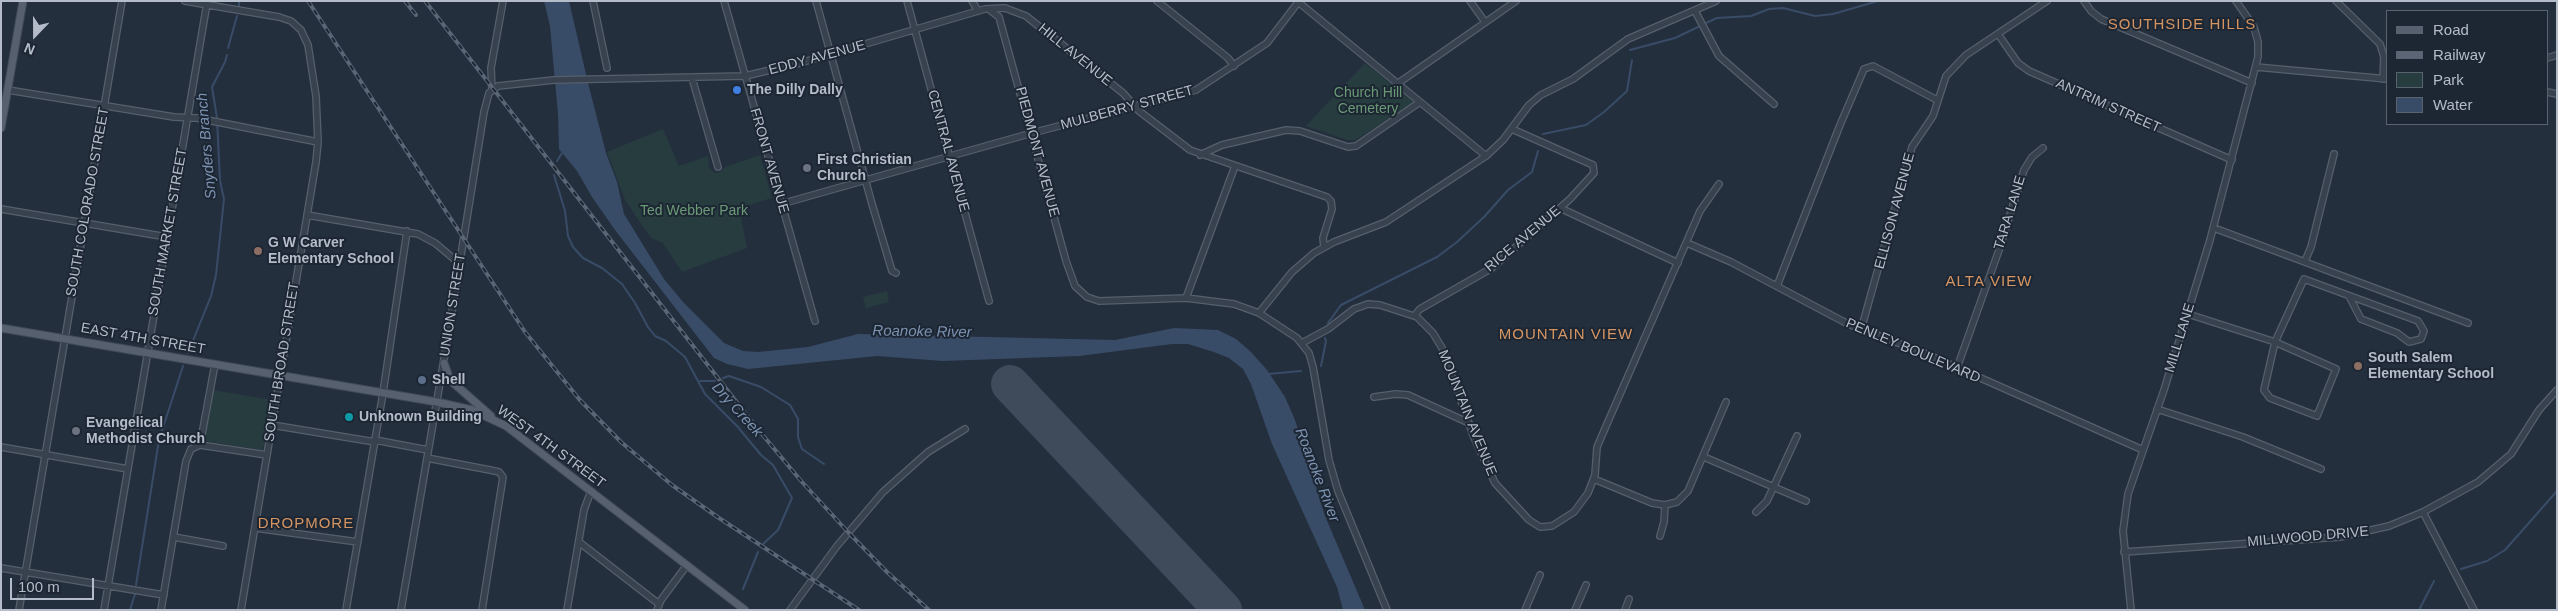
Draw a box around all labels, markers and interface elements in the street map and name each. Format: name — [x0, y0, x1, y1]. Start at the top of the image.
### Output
north arrow — [10, 10, 60, 60]
legend — [2386, 10, 2548, 125]
district label: SOUTHSIDE HILLS — [2106, 16, 2258, 34]
street label: HILL AVENUE — [1035, 20, 1115, 90]
text: Road — [2433, 21, 2469, 38]
street label: EDDY AVENUE — [767, 37, 867, 79]
text: N — [22, 40, 37, 58]
text: Railway — [2433, 46, 2486, 63]
text: Park — [2433, 71, 2464, 88]
street label: ANTRIM STREET — [2053, 75, 2163, 137]
place label: The Dilly Dally — [747, 82, 843, 98]
street label: MULBERRY STREET — [1059, 82, 1195, 134]
marker: The Dilly Dally — [731, 84, 743, 96]
street label: PIEDMONT AVENUE — [1012, 85, 1062, 219]
park label: Church Hill Cemetery — [1334, 85, 1402, 118]
street label: CENTRAL AVENUE — [924, 88, 972, 214]
water label: Snyders Branch — [193, 92, 221, 200]
text: Water — [2433, 96, 2472, 113]
street label: SOUTH COLORADO STREET — [63, 106, 113, 298]
street label: FRONT AVENUE — [746, 106, 792, 216]
street label: SOUTH MARKET STREET — [145, 147, 191, 317]
street label: ELLISON AVENUE — [1871, 151, 1919, 271]
place label: First Christian Church — [817, 152, 912, 184]
marker: First Christian Church — [801, 162, 813, 174]
street label: TARA LANE — [1991, 174, 2029, 252]
street label: RICE AVENUE — [1482, 202, 1564, 276]
park label: Ted Webber Park — [640, 203, 748, 219]
place label: G W Carver Elementary School — [268, 235, 394, 268]
marker: G W Carver Elementary School — [252, 245, 264, 257]
street label: UNION STREET — [437, 252, 469, 358]
district label: ALTA VIEW — [1944, 273, 2034, 291]
street label: SOUTH BROAD STREET — [261, 281, 303, 443]
street label: MILL LANE — [2162, 301, 2198, 375]
street label: PENLEY BOULEVARD — [1843, 315, 1983, 387]
street label: EAST 4TH STREET — [79, 320, 207, 358]
water label: Roanoke River — [872, 322, 972, 342]
district label: MOUNTAIN VIEW — [1497, 326, 1635, 344]
street label: MOUNTAIN AVENUE — [1434, 348, 1500, 478]
place label: South Salem Elementary School — [2368, 350, 2494, 382]
marker: South Salem Elementary School — [2352, 360, 2364, 372]
place label: Shell — [432, 372, 465, 388]
marker: Shell — [416, 374, 428, 386]
water label: Dry Creek — [708, 379, 766, 441]
street label: WEST 4TH STREET — [494, 402, 608, 492]
place label: Unknown Building — [359, 409, 482, 425]
marker: Unknown Building — [343, 411, 355, 423]
place label: Evangelical Methodist Church — [86, 415, 205, 448]
marker: Evangelical Methodist Church — [70, 425, 82, 437]
water label: Roanoke River — [1291, 425, 1343, 525]
district label: DROPMORE — [257, 515, 355, 533]
street label: MILLWOOD DRIVE — [2247, 523, 2369, 551]
scale bar — [12, 568, 96, 600]
text: 100 m — [18, 578, 60, 595]

